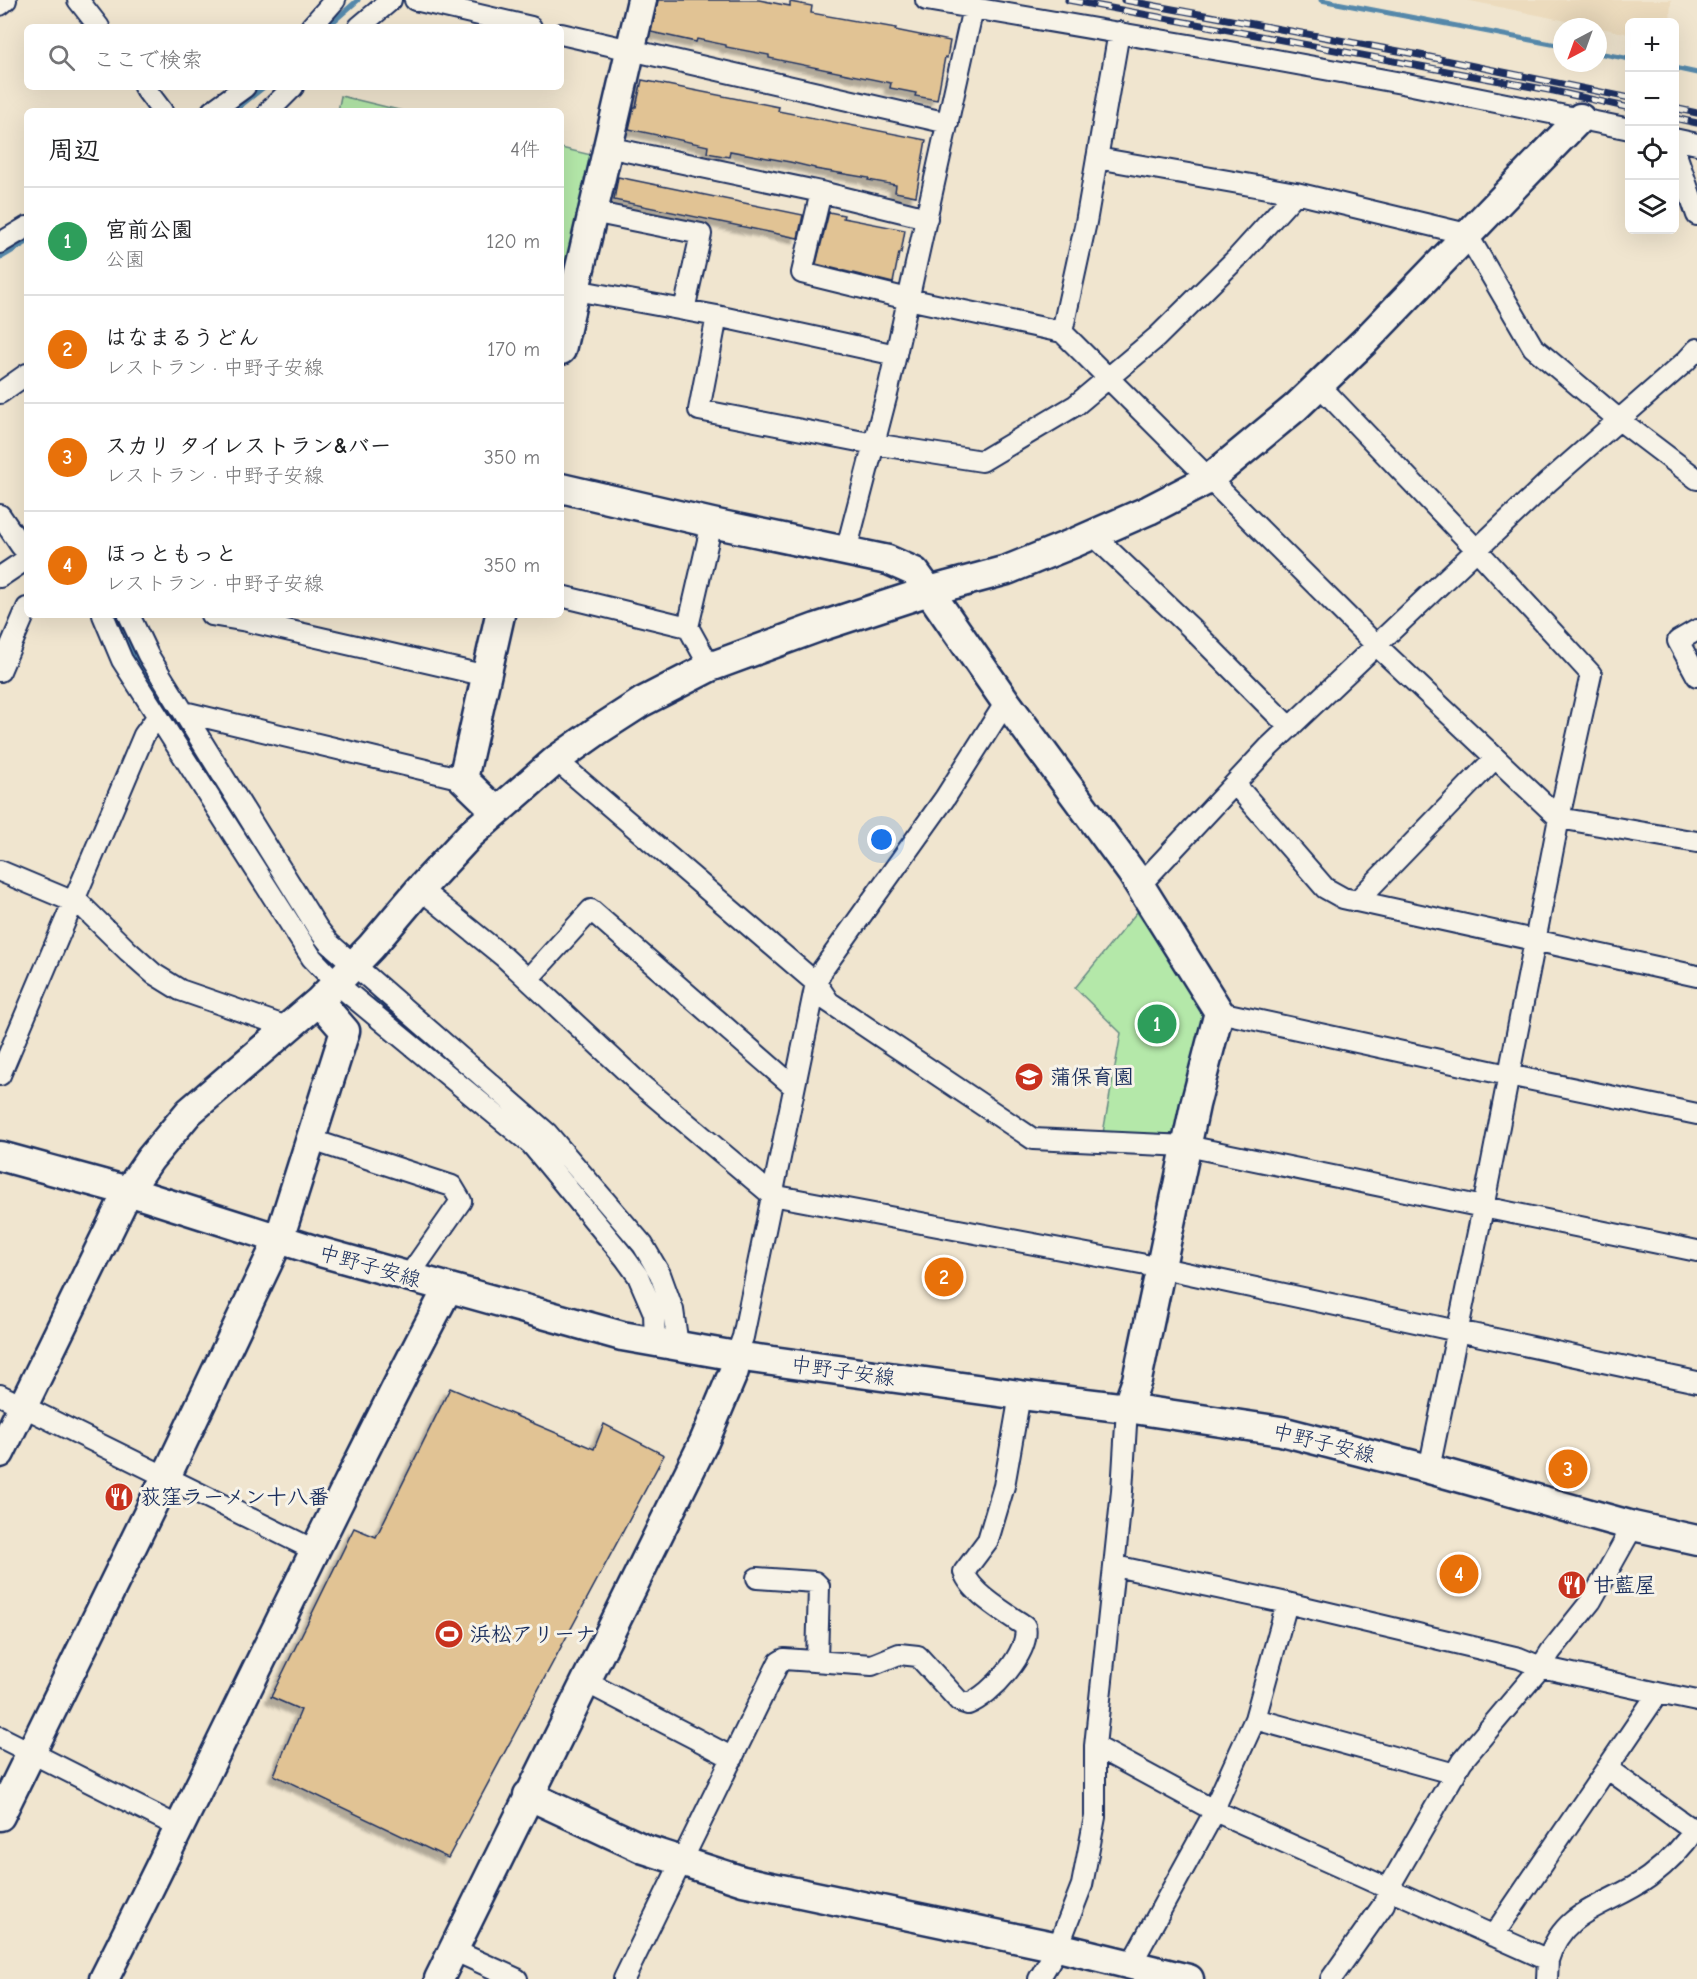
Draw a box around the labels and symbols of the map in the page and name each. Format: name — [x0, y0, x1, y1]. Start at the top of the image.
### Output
north arrow — [1553, 18, 1607, 72]
your location — [867, 825, 896, 854]
pin: 1 — [1138, 1002, 1176, 1046]
school or university icon: 蒲保育園 — [1013, 1061, 1045, 1093]
place label: 蒲保育園 — [1050, 1065, 1134, 1089]
street label: 中野子安線 — [316, 1240, 424, 1292]
pin: 2 — [924, 1254, 964, 1300]
street label: 中野子安線 — [789, 1352, 897, 1390]
street label: 中野子安線 — [1270, 1419, 1378, 1467]
pin: 3 — [1548, 1446, 1588, 1492]
restaurant icon: 荻窪ラーメン十八番 — [103, 1481, 135, 1513]
place label: 荻窪ラーメン十八番 — [140, 1485, 329, 1509]
pin: 4 — [1440, 1552, 1478, 1596]
restaurant icon: 甘藍屋 — [1556, 1569, 1588, 1601]
place label: 甘藍屋 — [1593, 1573, 1656, 1597]
sports icon: 浜松アリーナ — [433, 1618, 465, 1650]
place label: 浜松アリーナ — [470, 1622, 596, 1646]

